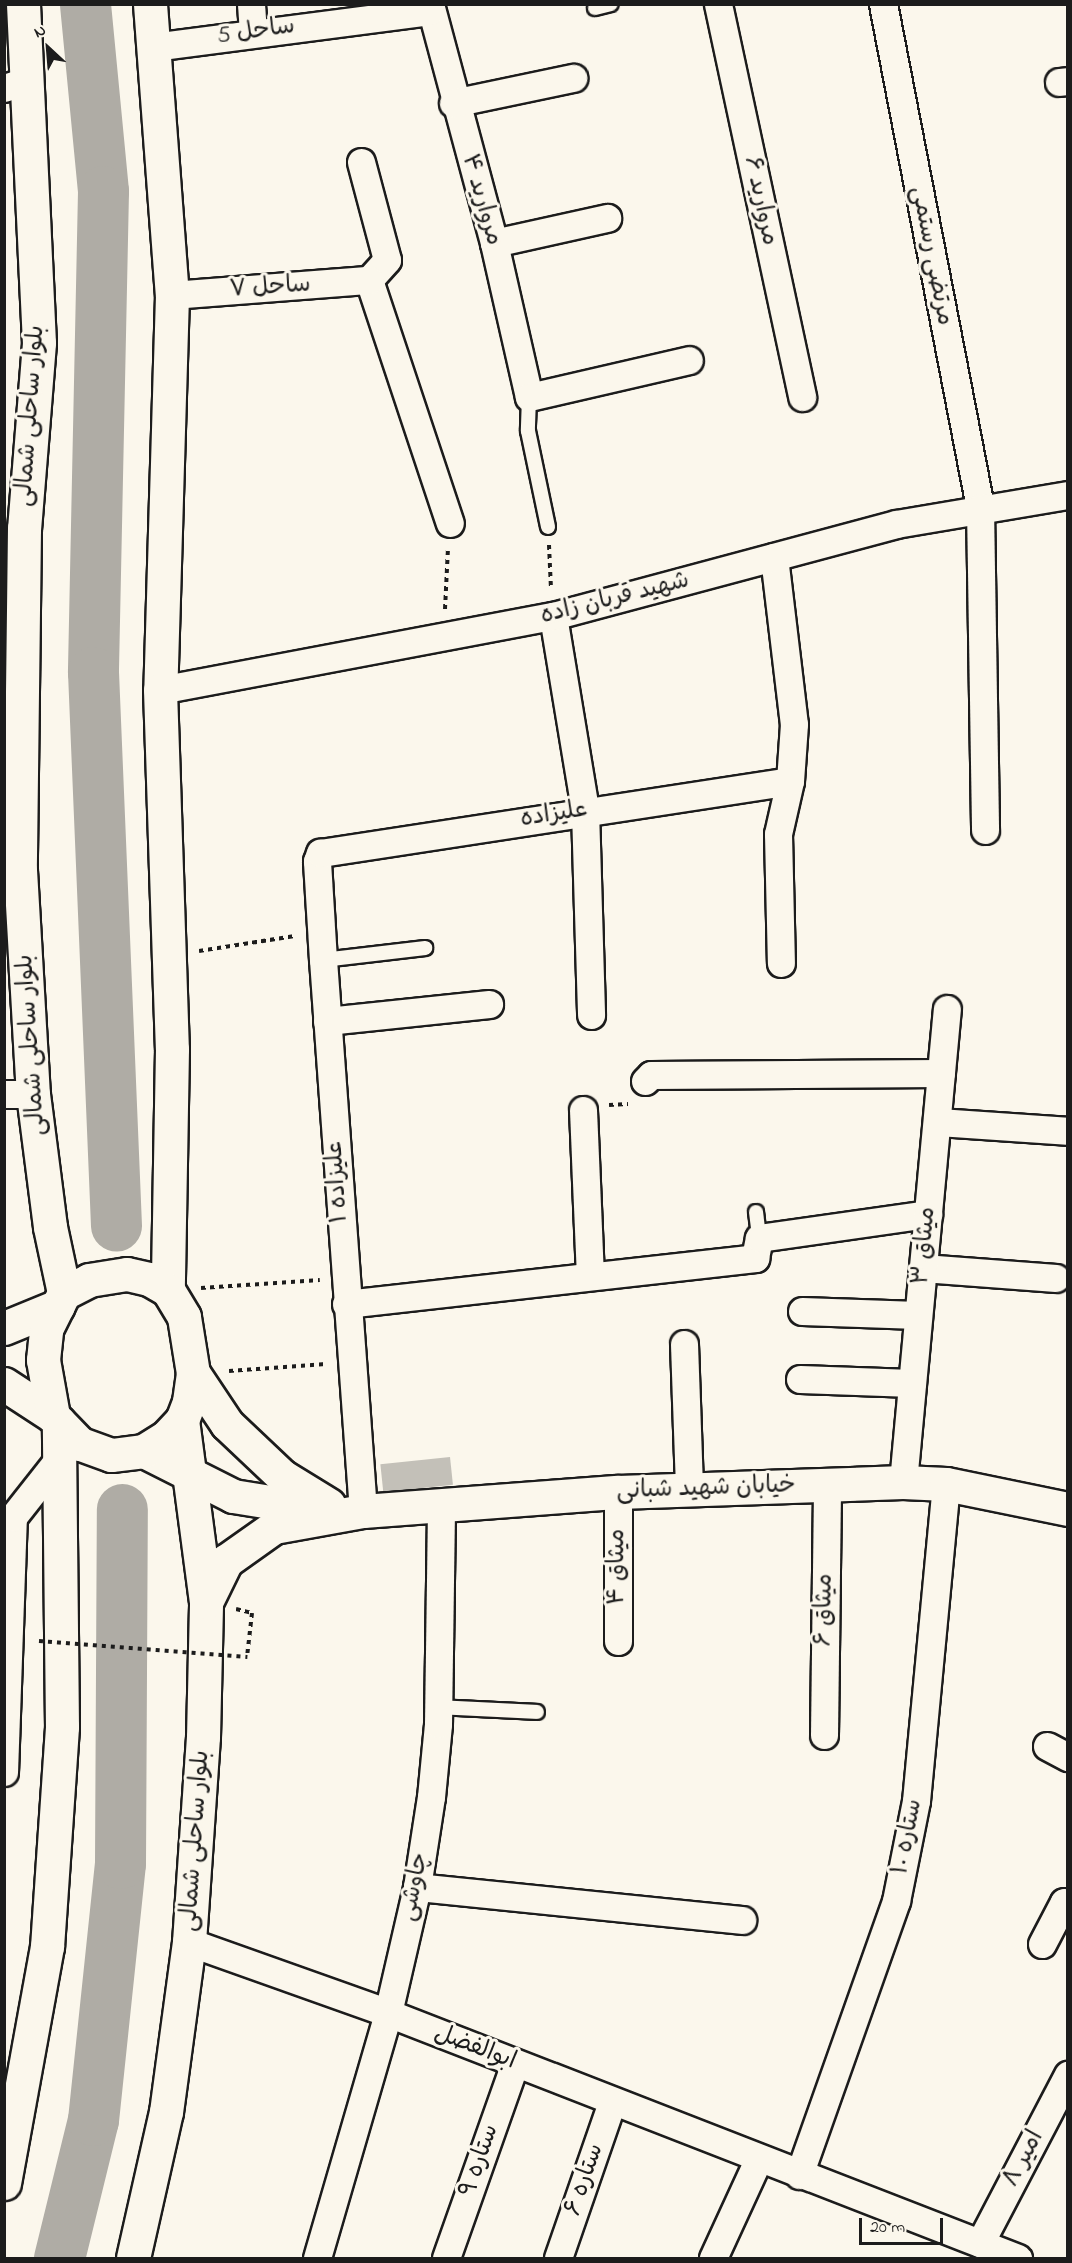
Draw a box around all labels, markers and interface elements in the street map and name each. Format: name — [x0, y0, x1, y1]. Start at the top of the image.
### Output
street label: ساحل 5 — [215, 12, 297, 52]
north arrow — [18, 18, 78, 78]
text: N — [30, 19, 50, 45]
street label: مروارید ۴ — [454, 151, 508, 249]
street label: مروارید ۶ — [737, 154, 783, 248]
street label: مرتضی رستمی — [903, 184, 959, 328]
street label: ساحل ۷ — [228, 271, 312, 305]
street label: بلوار ساحلی شمالی — [10, 324, 52, 508]
street label: شهید قربان زاده — [538, 567, 692, 631]
street label: علیزاده — [518, 795, 590, 835]
street label: بلوار ساحلی شمالی — [11, 953, 53, 1137]
street label: علیزاده ۱ — [321, 1140, 355, 1224]
street label: میثاق ۳ — [907, 1206, 943, 1286]
street label: خیابان شهید شبانی — [616, 1471, 796, 1507]
street label: میثاق ۴ — [604, 1529, 632, 1605]
street label: میثاق ۶ — [810, 1573, 840, 1647]
street label: بلوار ساحلی شمالی — [175, 1749, 217, 1933]
street label: ستاره ۱۰ — [887, 1797, 929, 1877]
street label: چاوشی — [394, 1850, 436, 1924]
street label: ابوالفضل — [430, 2019, 520, 2077]
street label: ستاره ۹ — [454, 2121, 506, 2201]
street label: امیر ۸ — [997, 2126, 1051, 2192]
street label: ستاره ۶ — [559, 2140, 611, 2220]
scale bar — [862, 2206, 946, 2244]
text: 20 m — [870, 2215, 905, 2241]

